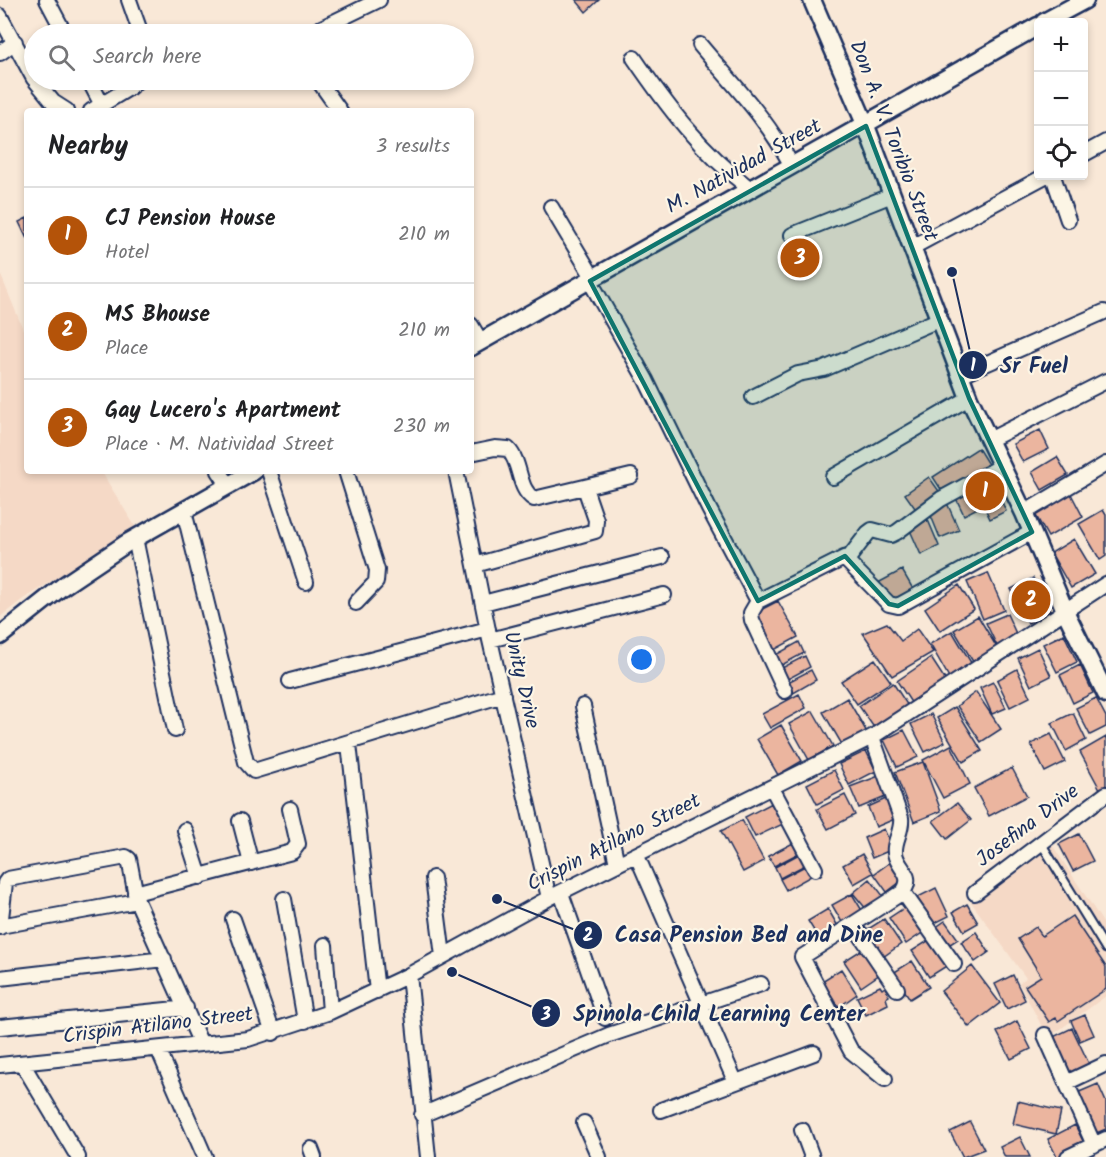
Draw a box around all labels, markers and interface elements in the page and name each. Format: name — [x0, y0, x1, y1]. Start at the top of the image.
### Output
map controls — [1034, 18, 1088, 180]
button: + — [1034, 18, 1088, 72]
search box — [24, 24, 474, 90]
street label: Don A. V. Toribio Street — [839, 36, 947, 247]
text: Search here — [93, 40, 201, 75]
icon: search — [45, 41, 78, 74]
button: − — [1034, 72, 1088, 126]
street label: M. Natividad Street — [660, 110, 829, 223]
text: Nearby — [48, 126, 128, 168]
button: locate — [1034, 126, 1088, 180]
text: 3 results — [376, 131, 450, 163]
text: CJ Pension House — [105, 202, 275, 237]
text: 1 — [64, 219, 71, 251]
text: 210 m — [398, 219, 450, 251]
pin: 3 — [780, 236, 820, 280]
text: Hotel — [105, 237, 149, 269]
text: MS Bhouse — [105, 298, 210, 333]
text: 2 — [62, 315, 73, 347]
text: 210 m — [398, 315, 450, 347]
text: Place — [105, 333, 148, 365]
callout: Sr Fuel — [958, 345, 1080, 385]
text: Sr Fuel — [1000, 350, 1068, 385]
text: 1 — [970, 352, 976, 381]
text: Gay Lucero's Apartment — [105, 394, 341, 429]
text: 3 — [62, 411, 73, 443]
text: 230 m — [393, 411, 450, 443]
text: Place · M. Natividad Street — [105, 429, 334, 461]
pin: 1 — [966, 468, 1004, 514]
pin: 2 — [1012, 578, 1050, 622]
street label: Unity Drive — [494, 628, 548, 732]
your location — [627, 645, 656, 674]
street label: Josefina Drive — [969, 776, 1087, 876]
street label: Crispin Atilano Street — [521, 784, 708, 901]
callout: Casa Pension Bed and Dine — [573, 915, 895, 955]
text: Casa Pension Bed and Dine — [615, 919, 883, 954]
text: 2 — [583, 922, 593, 951]
callout: Spinola Child Learning Center — [531, 993, 877, 1033]
street label: Crispin Atilano Street — [61, 998, 256, 1054]
text: Spinola Child Learning Center — [573, 998, 866, 1033]
text: 3 — [540, 1001, 551, 1030]

